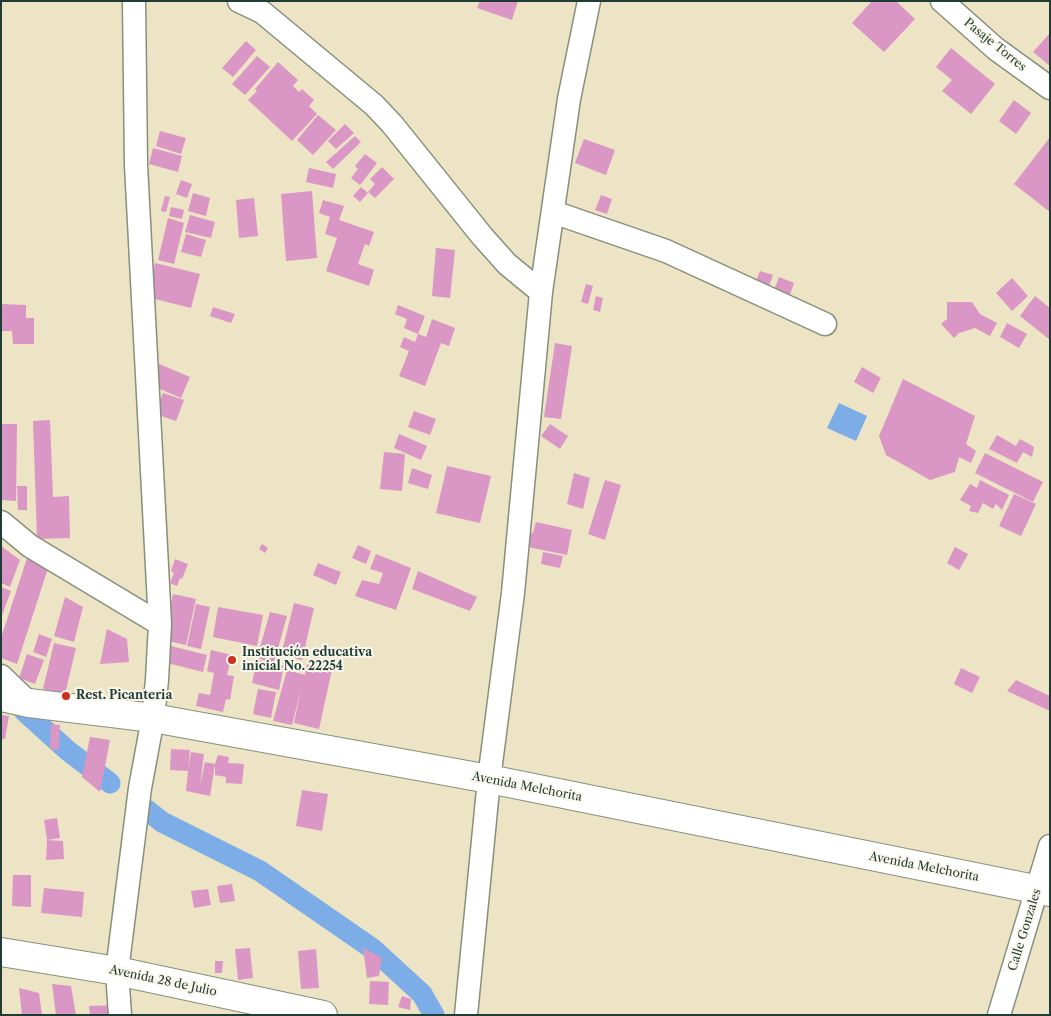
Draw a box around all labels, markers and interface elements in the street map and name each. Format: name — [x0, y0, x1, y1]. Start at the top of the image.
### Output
street label: Pasaje Torres — [961, 15, 1029, 75]
place label: Institución educativa inicial No. 22254 — [242, 646, 372, 674]
marker: Institución educativa inicial No. 22254 — [226, 654, 238, 666]
place label: Rest. Picanteria — [76, 689, 172, 703]
marker: Rest. Picanteria — [60, 690, 72, 702]
street label: Avenida Melchorita — [471, 769, 583, 805]
street label: Avenida Melchorita — [868, 849, 980, 885]
street label: Calle Gonzales — [1006, 887, 1044, 973]
street label: Avenida 28 de Julio — [108, 963, 218, 999]

